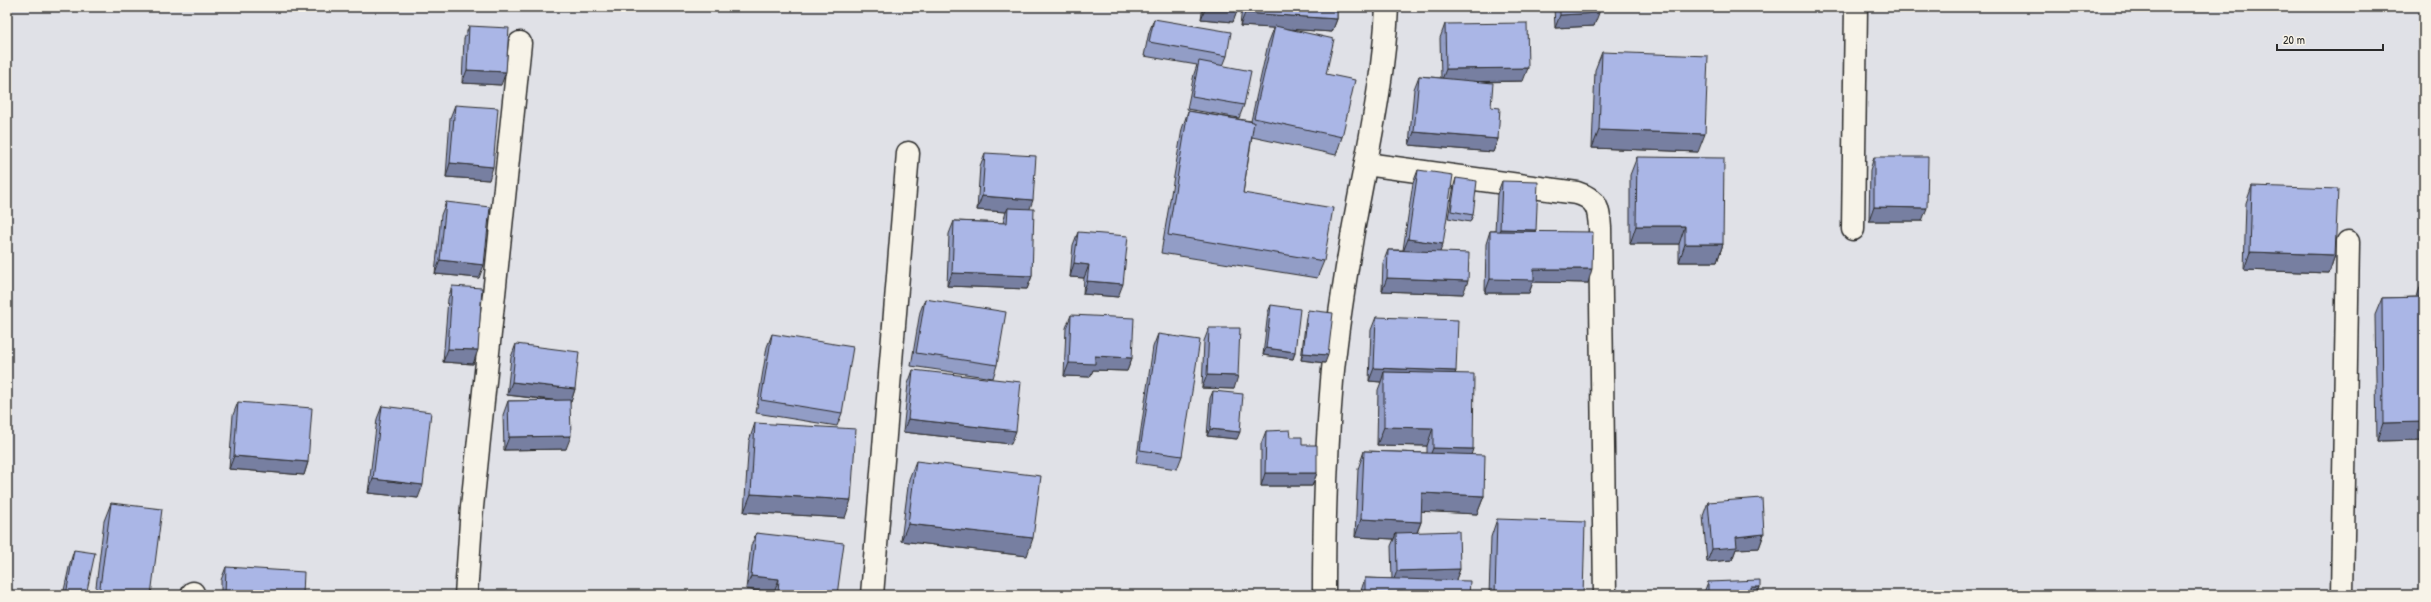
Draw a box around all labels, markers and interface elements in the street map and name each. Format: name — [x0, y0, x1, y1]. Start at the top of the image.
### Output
scale bar — [2277, 26, 2383, 52]
text: 20 m — [2283, 31, 2305, 48]

